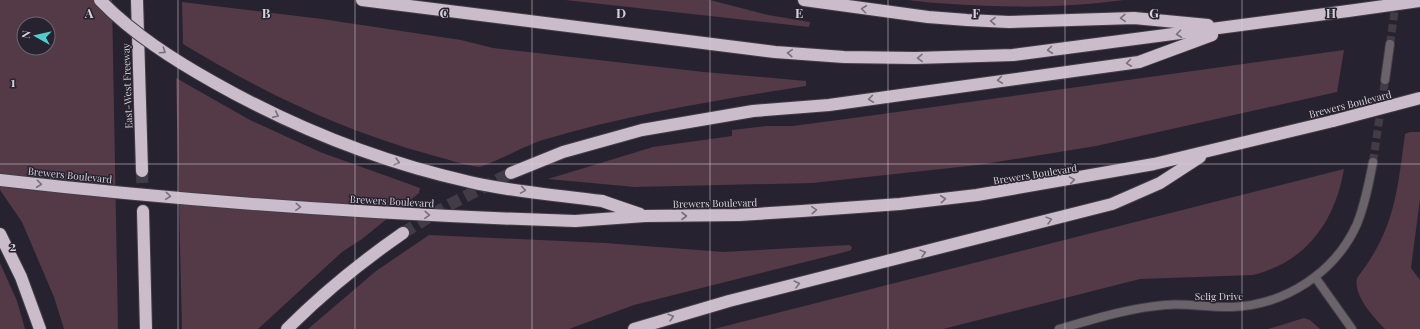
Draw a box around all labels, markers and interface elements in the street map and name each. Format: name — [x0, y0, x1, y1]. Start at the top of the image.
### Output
text: A — [84, 4, 94, 21]
text: B — [262, 4, 271, 21]
text: C — [439, 4, 449, 21]
text: D — [616, 4, 626, 21]
text: E — [795, 4, 803, 21]
text: F — [972, 4, 980, 21]
text: G — [1149, 4, 1159, 21]
text: H — [1326, 4, 1336, 21]
one-way arrow — [861, 5, 867, 14]
one-way arrow — [1120, 14, 1126, 23]
north arrow — [16, 16, 56, 56]
one-way arrow — [990, 17, 996, 25]
one-way arrow — [1176, 29, 1182, 38]
text: N — [18, 30, 34, 40]
street label: East-West Freeway — [119, 43, 135, 129]
one-way arrow — [1047, 45, 1053, 54]
one-way arrow — [159, 46, 166, 54]
one-way arrow — [787, 49, 793, 57]
one-way arrow — [917, 53, 923, 62]
one-way arrow — [1126, 58, 1132, 67]
text: 1 — [11, 73, 16, 90]
one-way arrow — [997, 75, 1003, 84]
street label: Brewers Boulevard — [1307, 87, 1393, 121]
one-way arrow — [868, 94, 874, 103]
one-way arrow — [272, 110, 279, 118]
one-way arrow — [393, 158, 400, 166]
street label: Brewers Boulevard — [992, 160, 1078, 188]
street label: Brewers Boulevard — [27, 164, 113, 186]
one-way arrow — [1069, 176, 1075, 185]
one-way arrow — [36, 179, 42, 188]
one-way arrow — [520, 185, 527, 194]
one-way arrow — [165, 192, 171, 201]
street label: Brewers Boulevard — [349, 192, 435, 210]
street label: Brewers Boulevard — [673, 195, 758, 211]
one-way arrow — [940, 195, 946, 204]
one-way arrow — [295, 203, 301, 212]
one-way arrow — [811, 206, 817, 215]
one-way arrow — [424, 211, 430, 220]
one-way arrow — [681, 211, 687, 220]
one-way arrow — [1045, 216, 1052, 225]
text: 2 — [10, 237, 17, 254]
one-way arrow — [919, 249, 926, 258]
one-way arrow — [793, 280, 800, 289]
street label: Selig Drive — [1195, 289, 1243, 303]
one-way arrow — [667, 313, 674, 322]

